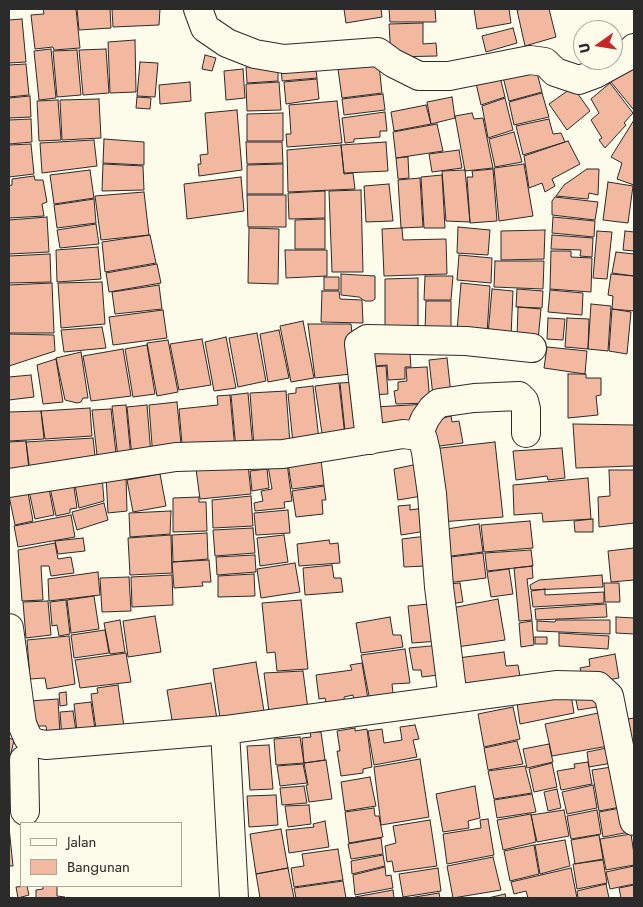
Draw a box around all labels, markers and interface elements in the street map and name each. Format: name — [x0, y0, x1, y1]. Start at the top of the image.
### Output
north arrow — [573, 20, 623, 70]
text: U — [574, 41, 595, 55]
legend — [20, 822, 182, 887]
text: Jalan — [67, 831, 96, 853]
text: Bangunan — [67, 856, 130, 878]

